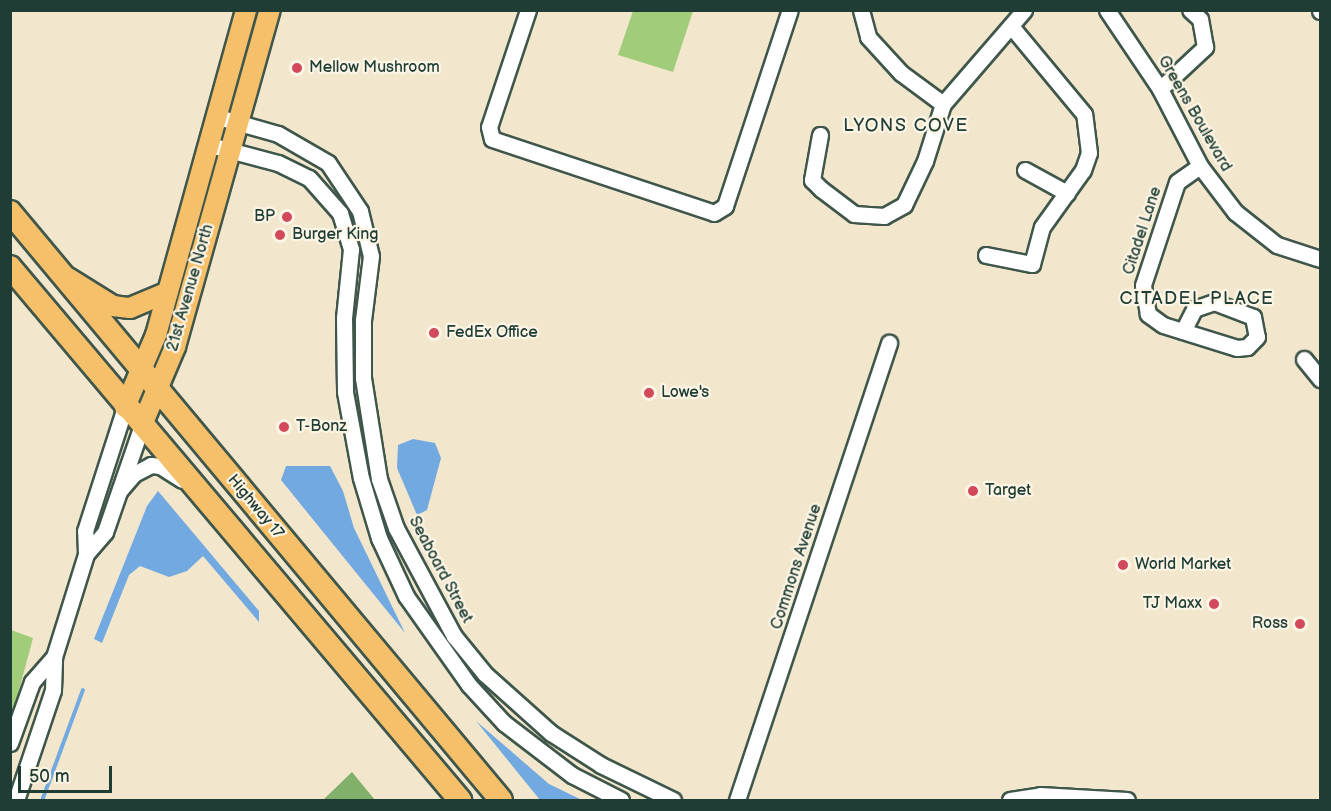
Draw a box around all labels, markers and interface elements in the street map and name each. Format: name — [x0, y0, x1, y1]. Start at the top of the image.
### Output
street label: Greens Boulevard — [1153, 53, 1235, 175]
place label: Mellow Mushroom — [309, 58, 440, 78]
marker: Mellow Mushroom — [290, 61, 304, 75]
district label: LYONS COVE — [843, 115, 969, 137]
street label: Citadel Lane — [1120, 185, 1166, 277]
place label: BP — [254, 207, 275, 227]
marker: BP — [280, 210, 294, 224]
street label: 21st Avenue North — [164, 222, 218, 354]
place label: Burger King — [292, 225, 378, 245]
marker: Burger King — [273, 228, 287, 242]
district label: CITADEL PLACE — [1120, 288, 1274, 310]
place label: FedEx Office — [446, 323, 538, 343]
marker: FedEx Office — [427, 326, 441, 340]
place label: Lowe's — [661, 383, 709, 403]
marker: Lowe's — [642, 386, 656, 400]
place label: T-Bonz — [296, 417, 347, 437]
marker: T-Bonz — [277, 420, 291, 434]
street label: Highway 17 — [222, 471, 288, 543]
place label: Target — [985, 481, 1031, 501]
marker: Target — [966, 484, 980, 498]
street label: Commons Avenue — [768, 502, 826, 632]
street label: Seaboard Street — [404, 513, 476, 627]
place label: World Market — [1135, 555, 1231, 575]
marker: World Market — [1116, 558, 1130, 572]
place label: TJ Maxx — [1143, 594, 1202, 614]
marker: TJ Maxx — [1207, 597, 1221, 611]
place label: Ross — [1252, 614, 1288, 634]
marker: Ross — [1293, 617, 1307, 631]
scale bar — [21, 754, 116, 792]
text: 50 m — [29, 766, 70, 787]

